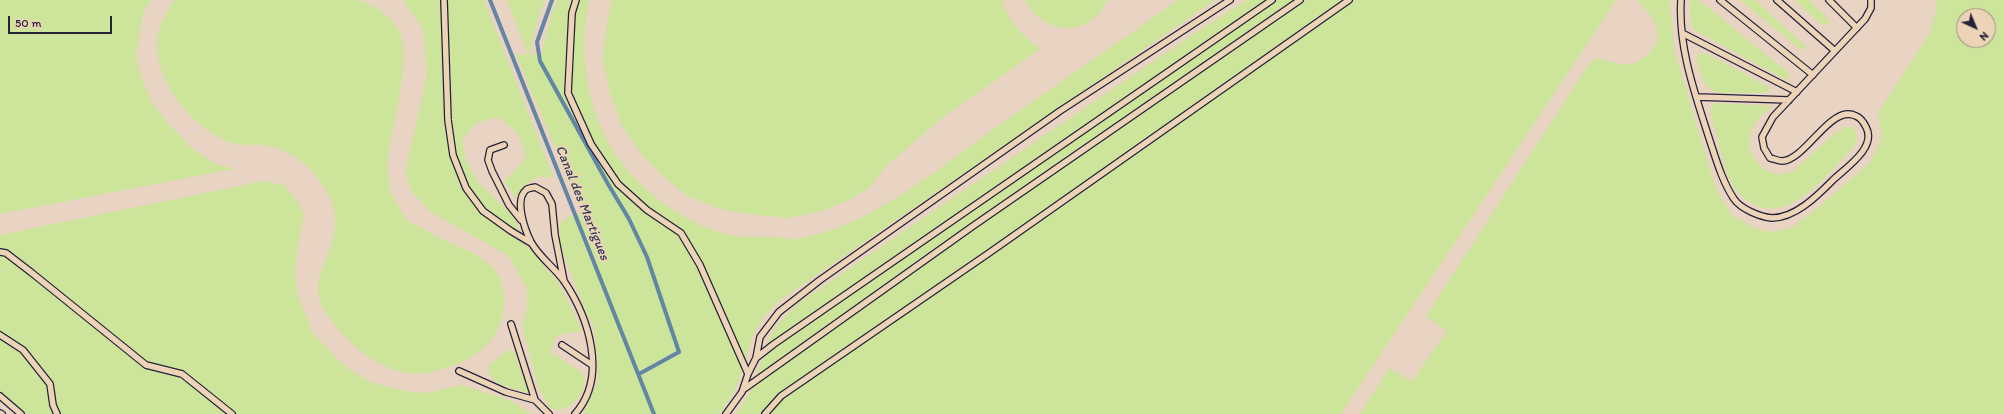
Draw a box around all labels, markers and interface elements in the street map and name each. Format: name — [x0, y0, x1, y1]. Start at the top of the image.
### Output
scale bar — [10, 8, 114, 34]
north arrow — [1956, 8, 1996, 48]
text: 50 m — [15, 16, 41, 30]
text: N — [1977, 29, 1991, 44]
water label: Canal des Martigues — [551, 143, 613, 263]

